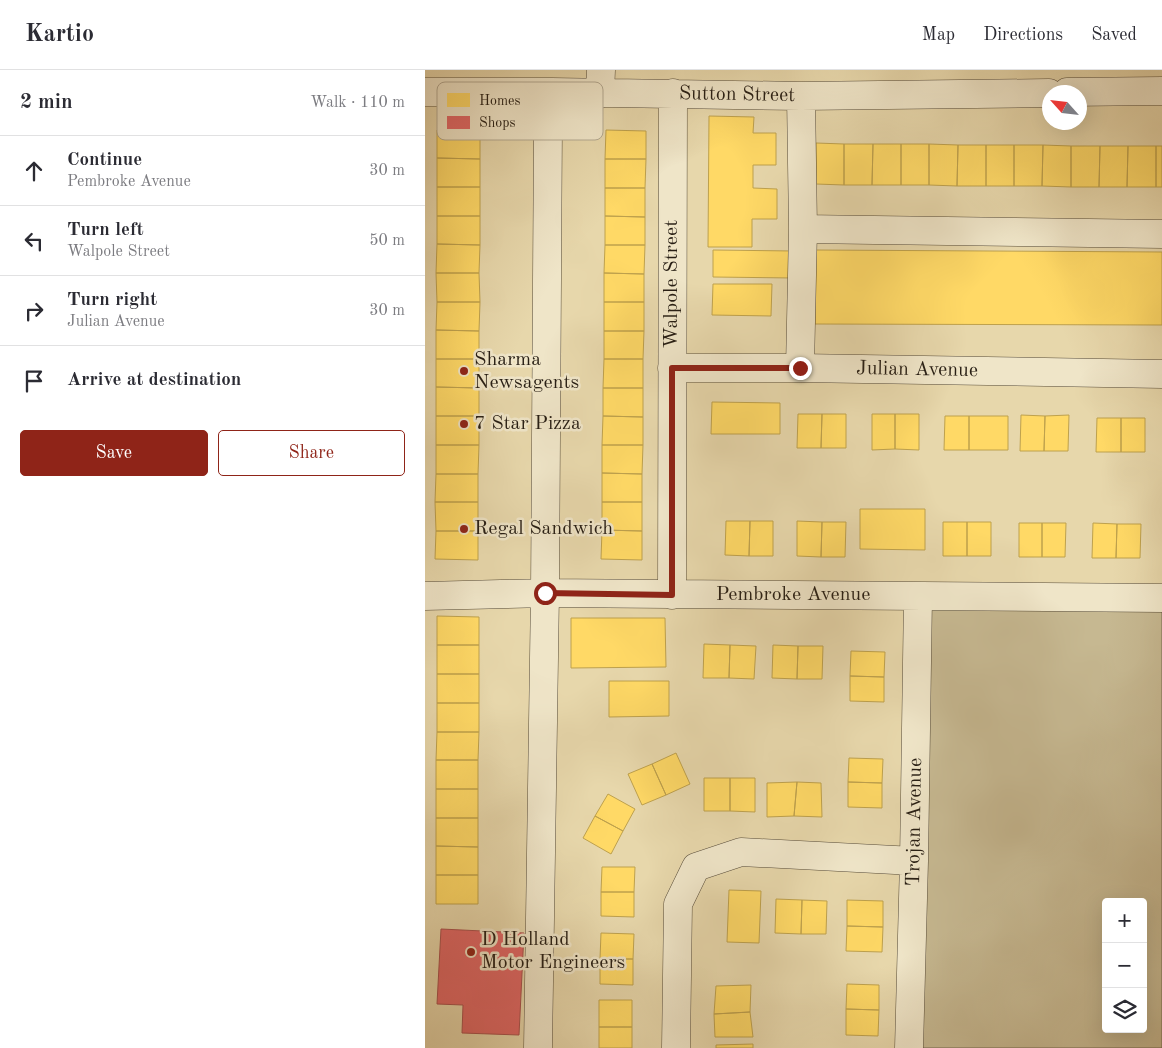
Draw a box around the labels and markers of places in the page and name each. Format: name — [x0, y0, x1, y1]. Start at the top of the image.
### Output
place label: Sharma Newsagents — [474, 350, 579, 393]
marker: Sharma Newsagents — [458, 365, 470, 377]
place label: 7 Star Pizza — [474, 414, 581, 434]
marker: 7 Star Pizza — [458, 418, 470, 430]
place label: Regal Sandwich — [474, 519, 613, 539]
marker: Regal Sandwich — [458, 523, 470, 535]
place label: D Holland Motor Engineers — [481, 930, 625, 973]
marker: D Holland Motor Engineers — [465, 946, 477, 958]

